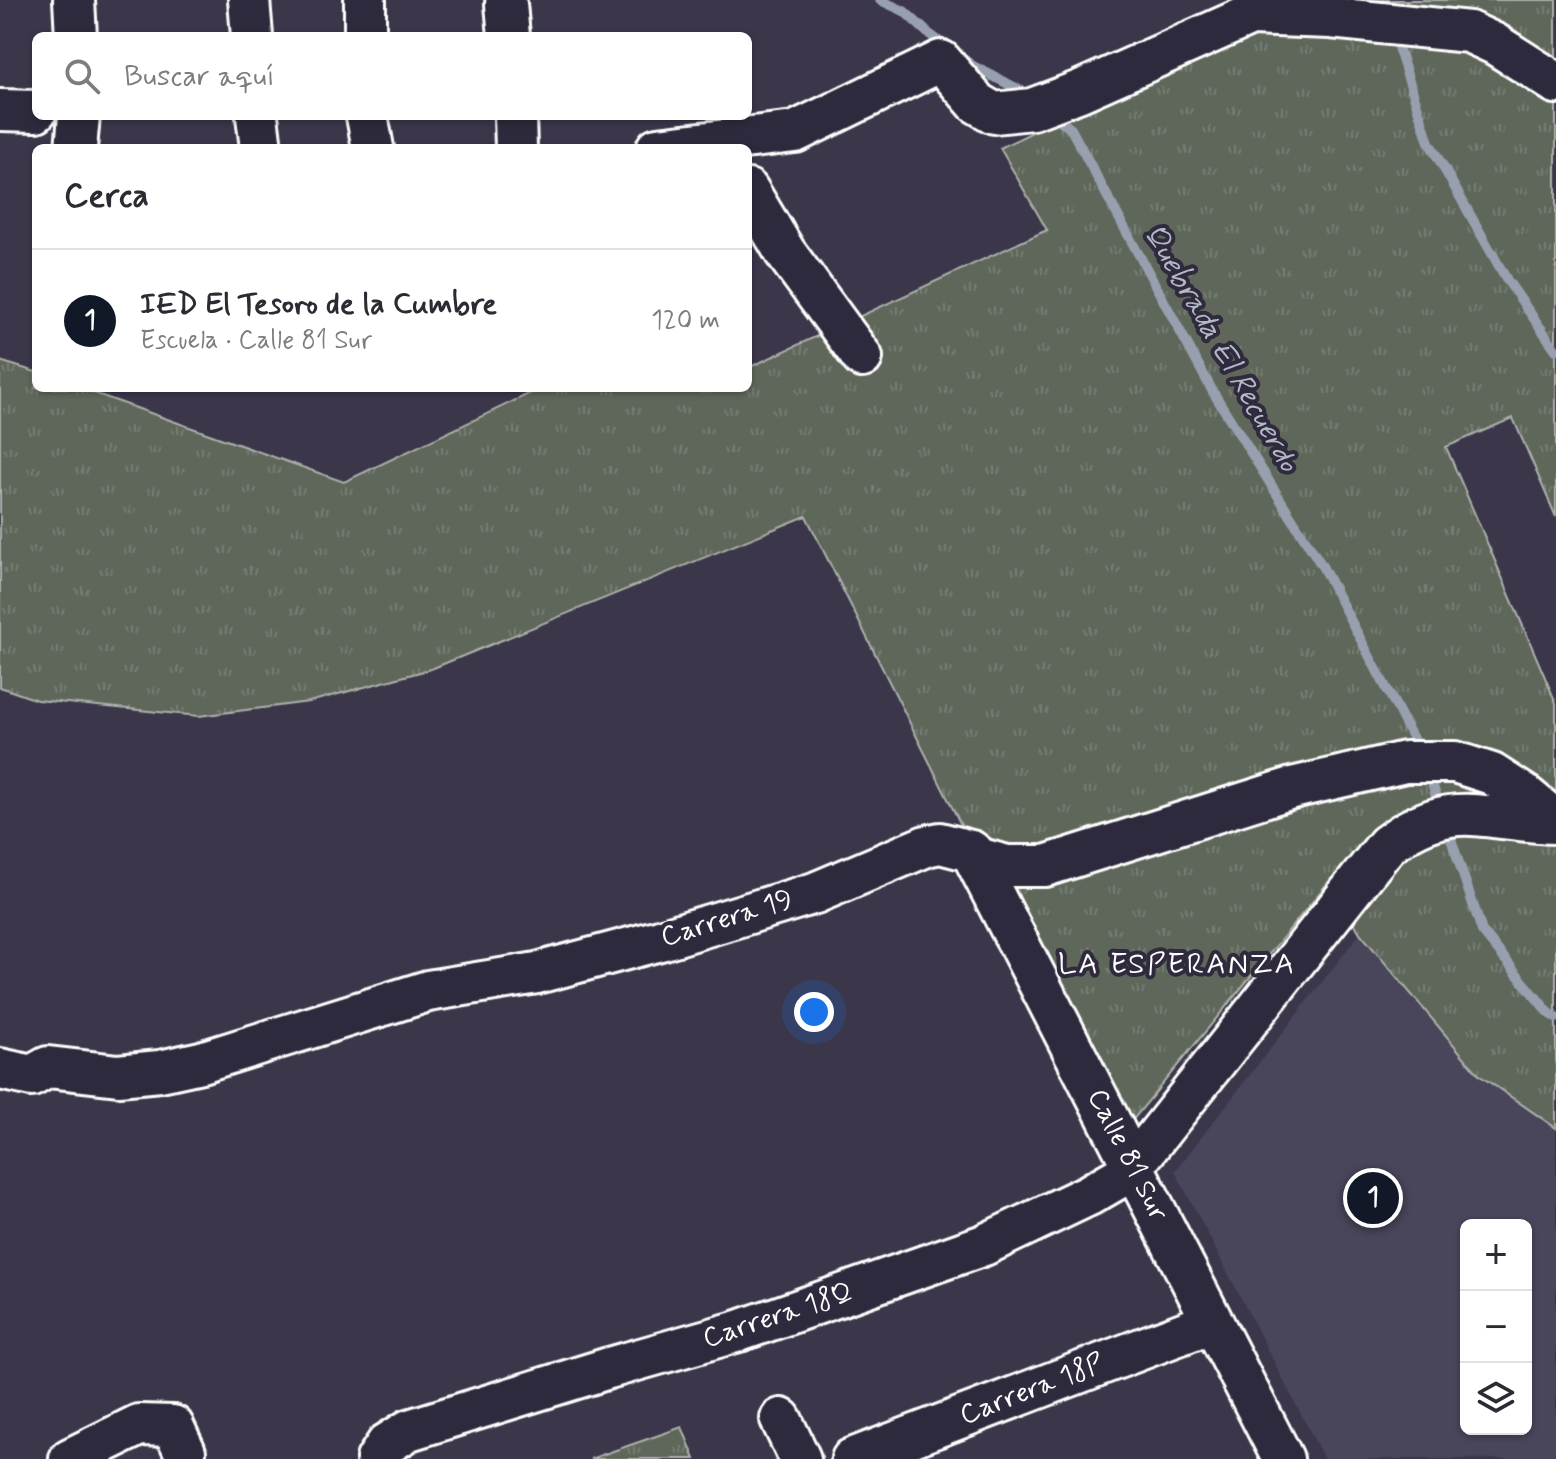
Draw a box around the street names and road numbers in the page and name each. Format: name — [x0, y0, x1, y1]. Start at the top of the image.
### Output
street label: Carrera 19 — [656, 881, 798, 957]
street label: Calle 81 Sur — [1078, 1083, 1176, 1228]
street label: Carrera 18Q — [698, 1274, 858, 1358]
street label: Carrera 18P — [955, 1345, 1110, 1434]

